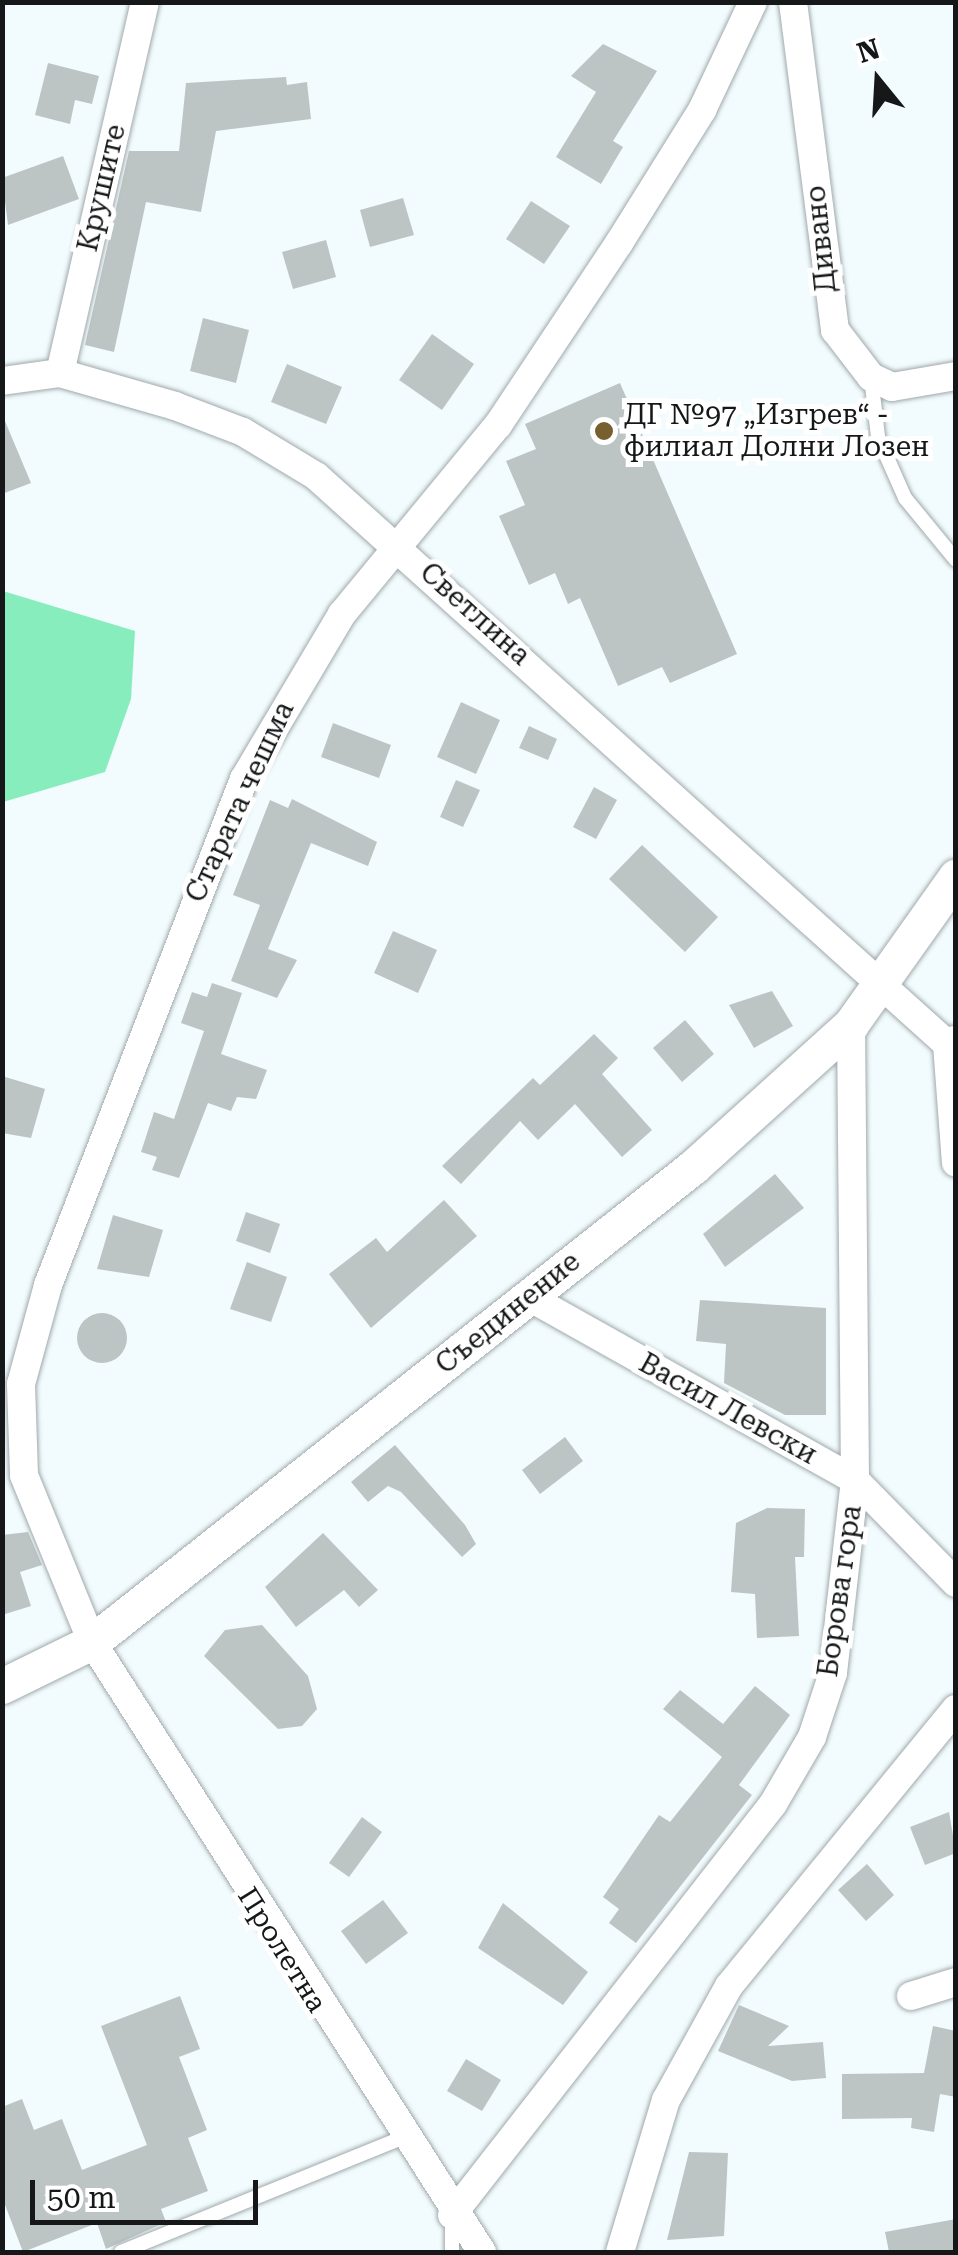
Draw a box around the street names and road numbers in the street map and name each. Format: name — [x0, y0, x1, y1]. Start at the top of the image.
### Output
street label: Крушите — [71, 121, 133, 255]
street label: Дивано — [799, 184, 843, 294]
street label: Светлина — [413, 556, 537, 672]
street label: Старата чешма — [179, 696, 301, 908]
street label: Съединение — [429, 1245, 587, 1381]
street label: Васил Левски — [633, 1346, 823, 1472]
street label: Борова гора — [811, 1503, 869, 1679]
street label: Пролетна — [230, 1881, 334, 2019]

